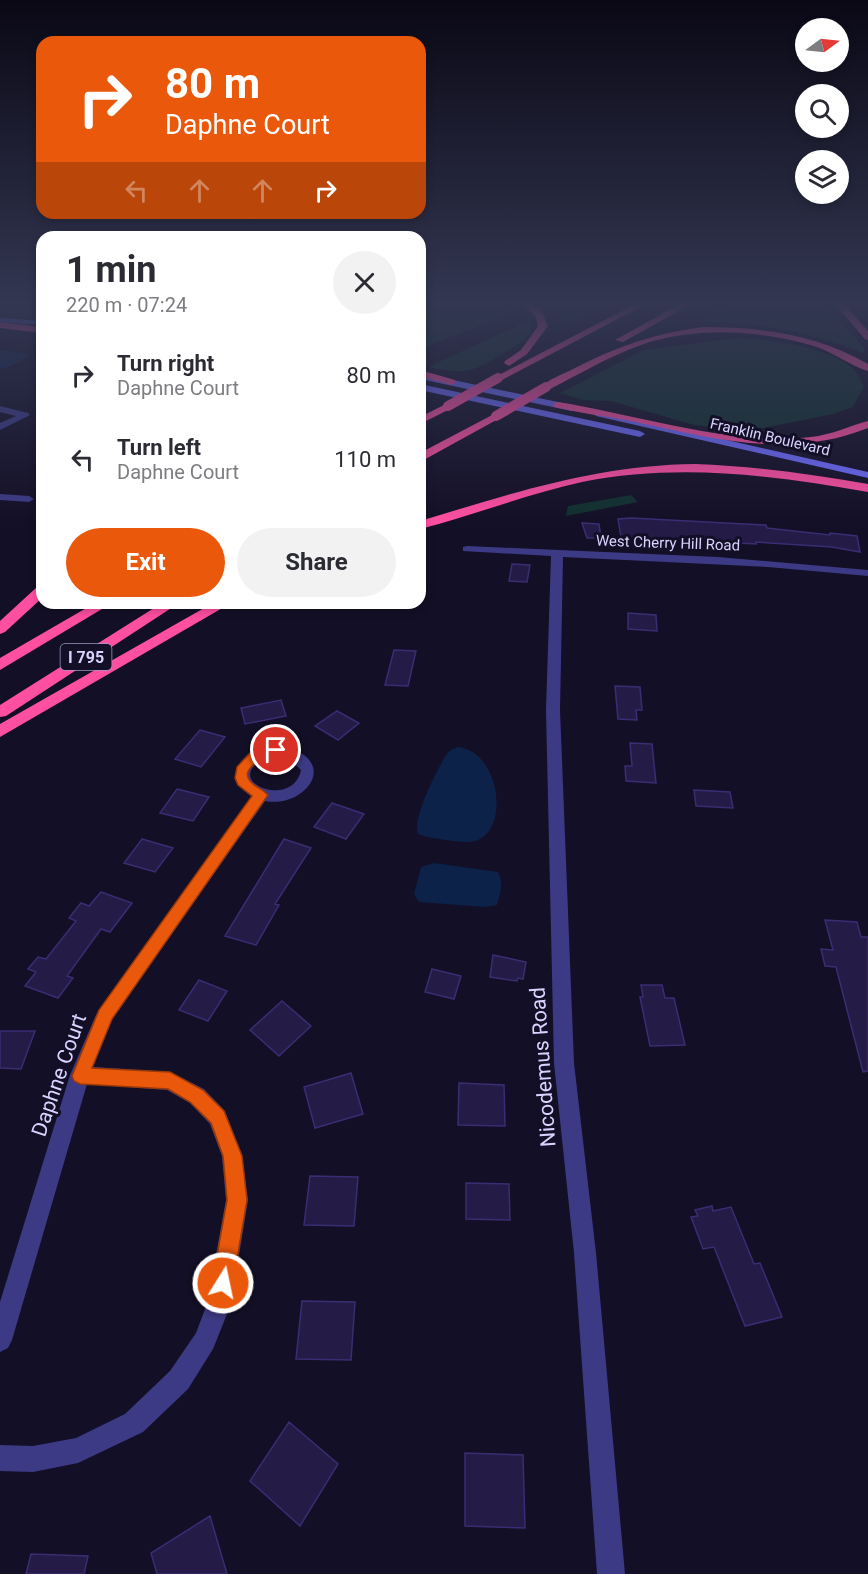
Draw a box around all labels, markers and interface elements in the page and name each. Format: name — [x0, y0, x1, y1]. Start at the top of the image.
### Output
north arrow — [795, 18, 849, 72]
map controls — [795, 18, 849, 204]
text: 80 m — [165, 59, 260, 108]
icon: right — [66, 60, 144, 138]
button: search — [795, 84, 849, 138]
text: Daphne Court — [165, 109, 330, 141]
button: layers — [795, 150, 849, 204]
icon: left — [120, 174, 153, 207]
icon: ahead — [183, 174, 216, 207]
icon: ahead — [246, 174, 279, 207]
icon: right — [309, 174, 342, 207]
text: 1 min — [66, 249, 157, 291]
button: close — [333, 251, 396, 314]
text: 220 m · 07:24 — [66, 293, 187, 317]
text: Turn right — [117, 351, 214, 376]
icon: right — [66, 359, 99, 392]
text: 80 m — [347, 363, 396, 388]
text: Daphne Court — [117, 376, 239, 400]
street label: Franklin Boulevard — [708, 414, 832, 460]
text: Turn left — [117, 435, 201, 460]
icon: left — [66, 443, 99, 476]
text: 110 m — [334, 447, 396, 472]
text: Daphne Court — [117, 460, 239, 484]
button: Exit — [66, 528, 225, 597]
button: Share — [237, 528, 396, 597]
street label: West Cherry Hill Road — [596, 531, 740, 555]
road number: I 795 — [60, 644, 112, 670]
pin — [250, 724, 301, 775]
icon: arrive — [259, 733, 292, 766]
street label: Nicodemus Road — [525, 986, 561, 1148]
street label: Daphne Court — [27, 1010, 91, 1140]
position arrow — [191, 1251, 255, 1315]

